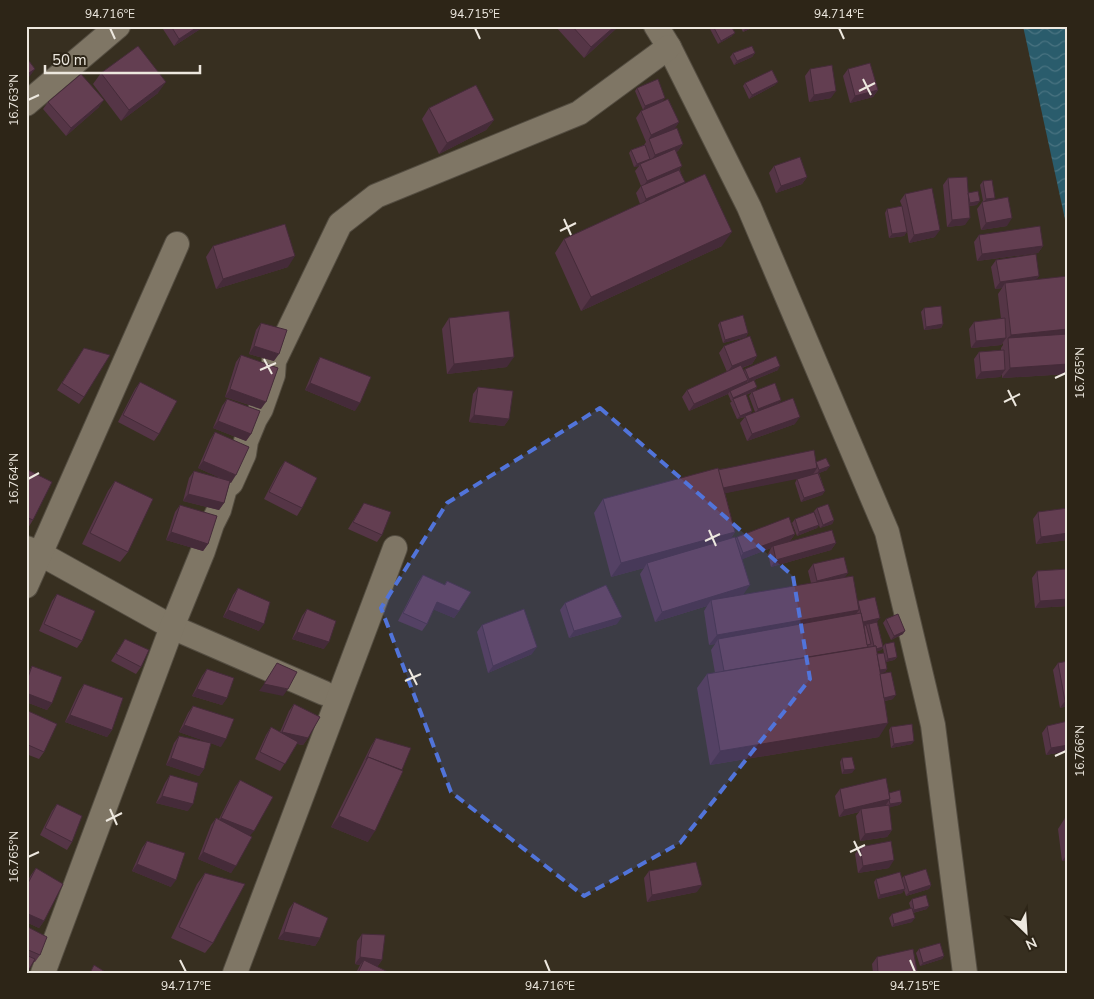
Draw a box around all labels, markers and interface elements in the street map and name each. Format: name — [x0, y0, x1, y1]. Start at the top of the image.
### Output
text: 94.716°E — [85, 6, 135, 22]
text: 94.715°E — [450, 6, 500, 22]
text: 94.714°E — [814, 6, 864, 22]
scale bar — [45, 42, 200, 74]
text: 50 m — [52, 50, 87, 70]
text: 16.763°N — [6, 74, 22, 126]
text: 16.765°N — [1072, 347, 1088, 399]
text: 16.764°N — [6, 453, 22, 505]
text: 16.766°N — [1072, 725, 1088, 777]
text: 16.765°N — [6, 831, 22, 883]
north arrow — [1002, 906, 1052, 956]
text: N — [1023, 933, 1040, 954]
text: 94.717°E — [161, 978, 211, 994]
text: 94.716°E — [525, 978, 575, 994]
text: 94.715°E — [890, 978, 940, 994]

